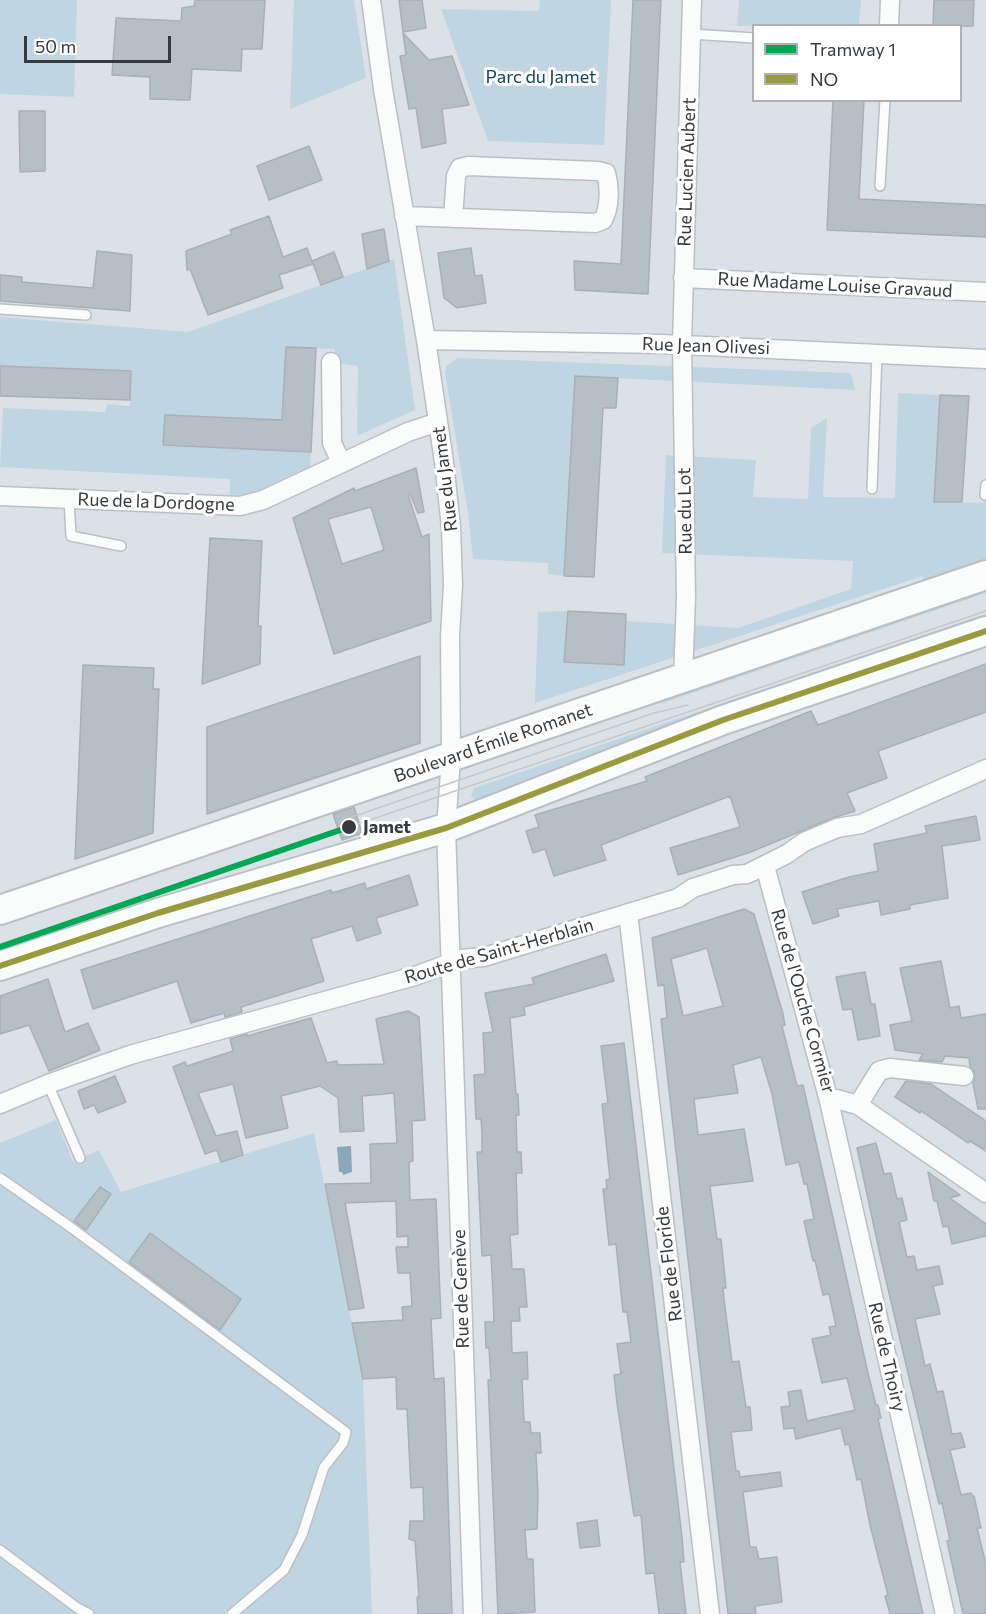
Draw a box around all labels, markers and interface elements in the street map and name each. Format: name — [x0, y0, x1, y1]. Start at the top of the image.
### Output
scale bar — [27, 24, 174, 62]
legend — [752, 24, 962, 102]
text: 50 m — [35, 35, 76, 57]
text: Tramway 1 — [810, 38, 896, 60]
park label: Parc du Jamet — [486, 66, 596, 88]
text: NO — [810, 68, 838, 90]
street label: Rue Lucien Aubert — [674, 97, 700, 247]
street label: Rue Madame Louise Gravaud — [717, 268, 953, 302]
street label: Rue Jean Olivesi — [642, 333, 770, 359]
street label: Rue du Jamet — [428, 425, 462, 533]
street label: Rue du Lot — [673, 467, 697, 555]
street label: Rue de la Dordogne — [77, 488, 235, 516]
street label: Boulevard Émile Romanet — [391, 699, 595, 787]
place label: Jamet — [363, 816, 411, 838]
marker: Jamet — [340, 818, 358, 836]
street label: Rue de l'Ouche Cormier — [766, 906, 840, 1096]
street label: Route de Saint-Herblain — [402, 914, 596, 988]
street label: Rue de Floride — [651, 1205, 687, 1323]
street label: Rue de Genève — [448, 1229, 474, 1349]
street label: Rue de Thoiry — [864, 1300, 910, 1414]

